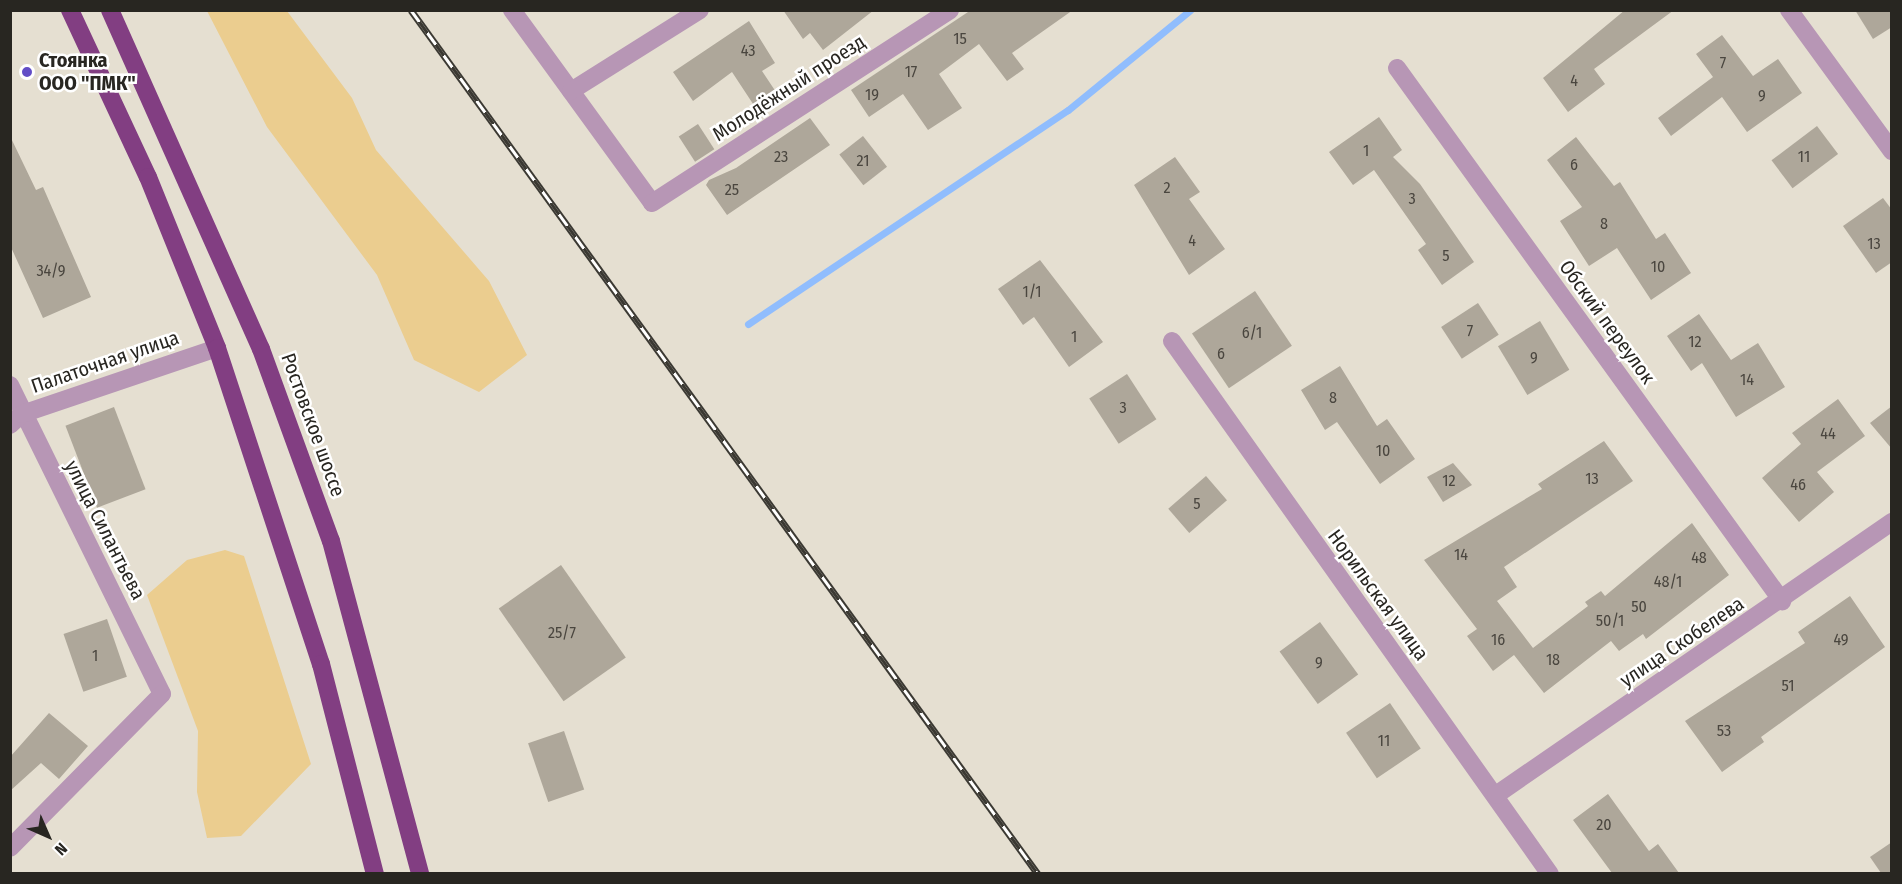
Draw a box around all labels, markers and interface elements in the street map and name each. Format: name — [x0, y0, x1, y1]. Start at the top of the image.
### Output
house number: 15 — [953, 29, 967, 49]
street label: Молодёжный проезд — [708, 30, 870, 146]
house number: 43 — [741, 41, 755, 61]
place label: Стоянка ООО "ПМК" — [39, 48, 136, 95]
house number: 7 — [1720, 53, 1726, 73]
house number: 17 — [905, 62, 917, 82]
marker: Стоянка ООО "ПМК" — [20, 65, 34, 79]
house number: 4 — [1570, 71, 1578, 91]
house number: 19 — [865, 85, 879, 105]
house number: 9 — [1758, 86, 1766, 106]
house number: 1 — [1363, 141, 1369, 161]
house number: 23 — [774, 147, 788, 167]
house number: 11 — [1798, 147, 1810, 167]
house number: 21 — [857, 151, 869, 171]
house number: 6 — [1570, 155, 1578, 175]
house number: 2 — [1163, 178, 1171, 198]
house number: 25 — [725, 180, 739, 200]
house number: 3 — [1408, 189, 1416, 209]
house number: 8 — [1600, 214, 1608, 234]
house number: 4 — [1188, 231, 1196, 251]
house number: 13 — [1867, 234, 1881, 254]
house number: 5 — [1442, 246, 1450, 266]
street label: Обский переулок — [1554, 256, 1660, 388]
house number: 10 — [1651, 257, 1665, 277]
house number: 34/9 — [36, 261, 66, 281]
house number: 1/1 — [1022, 282, 1042, 302]
house number: 7 — [1467, 321, 1473, 341]
house number: 6/1 — [1242, 323, 1262, 343]
street label: Палаточная улица — [28, 325, 182, 399]
house number: 1 — [1071, 327, 1077, 347]
house number: 12 — [1688, 332, 1702, 352]
house number: 6 — [1217, 344, 1225, 364]
house number: 9 — [1530, 348, 1538, 368]
street label: Ростовское шоссе — [276, 350, 350, 500]
house number: 14 — [1740, 370, 1754, 390]
house number: 8 — [1329, 388, 1337, 408]
house number: 3 — [1119, 398, 1127, 418]
house number: 44 — [1820, 424, 1836, 444]
house number: 10 — [1376, 441, 1390, 461]
street label: улица Силантьева — [60, 456, 150, 604]
house number: 13 — [1585, 469, 1599, 489]
house number: 12 — [1442, 471, 1456, 491]
house number: 46 — [1790, 475, 1806, 495]
house number: 5 — [1193, 494, 1201, 514]
street label: Норильская улица — [1323, 525, 1433, 665]
house number: 14 — [1454, 545, 1468, 565]
house number: 48 — [1691, 548, 1707, 568]
house number: 48/1 — [1654, 572, 1682, 592]
street label: улица Скобелева — [1615, 592, 1749, 692]
house number: 50 — [1631, 597, 1647, 617]
house number: 50/1 — [1596, 611, 1624, 631]
house number: 25/7 — [548, 623, 576, 643]
house number: 16 — [1491, 630, 1505, 650]
house number: 49 — [1833, 630, 1849, 650]
house number: 1 — [92, 646, 98, 666]
house number: 18 — [1546, 650, 1560, 670]
house number: 9 — [1315, 653, 1323, 673]
house number: 51 — [1782, 676, 1794, 696]
house number: 53 — [1717, 721, 1731, 741]
house number: 11 — [1378, 731, 1390, 751]
north arrow — [18, 806, 78, 866]
house number: 20 — [1596, 815, 1612, 835]
text: N — [51, 839, 71, 859]

